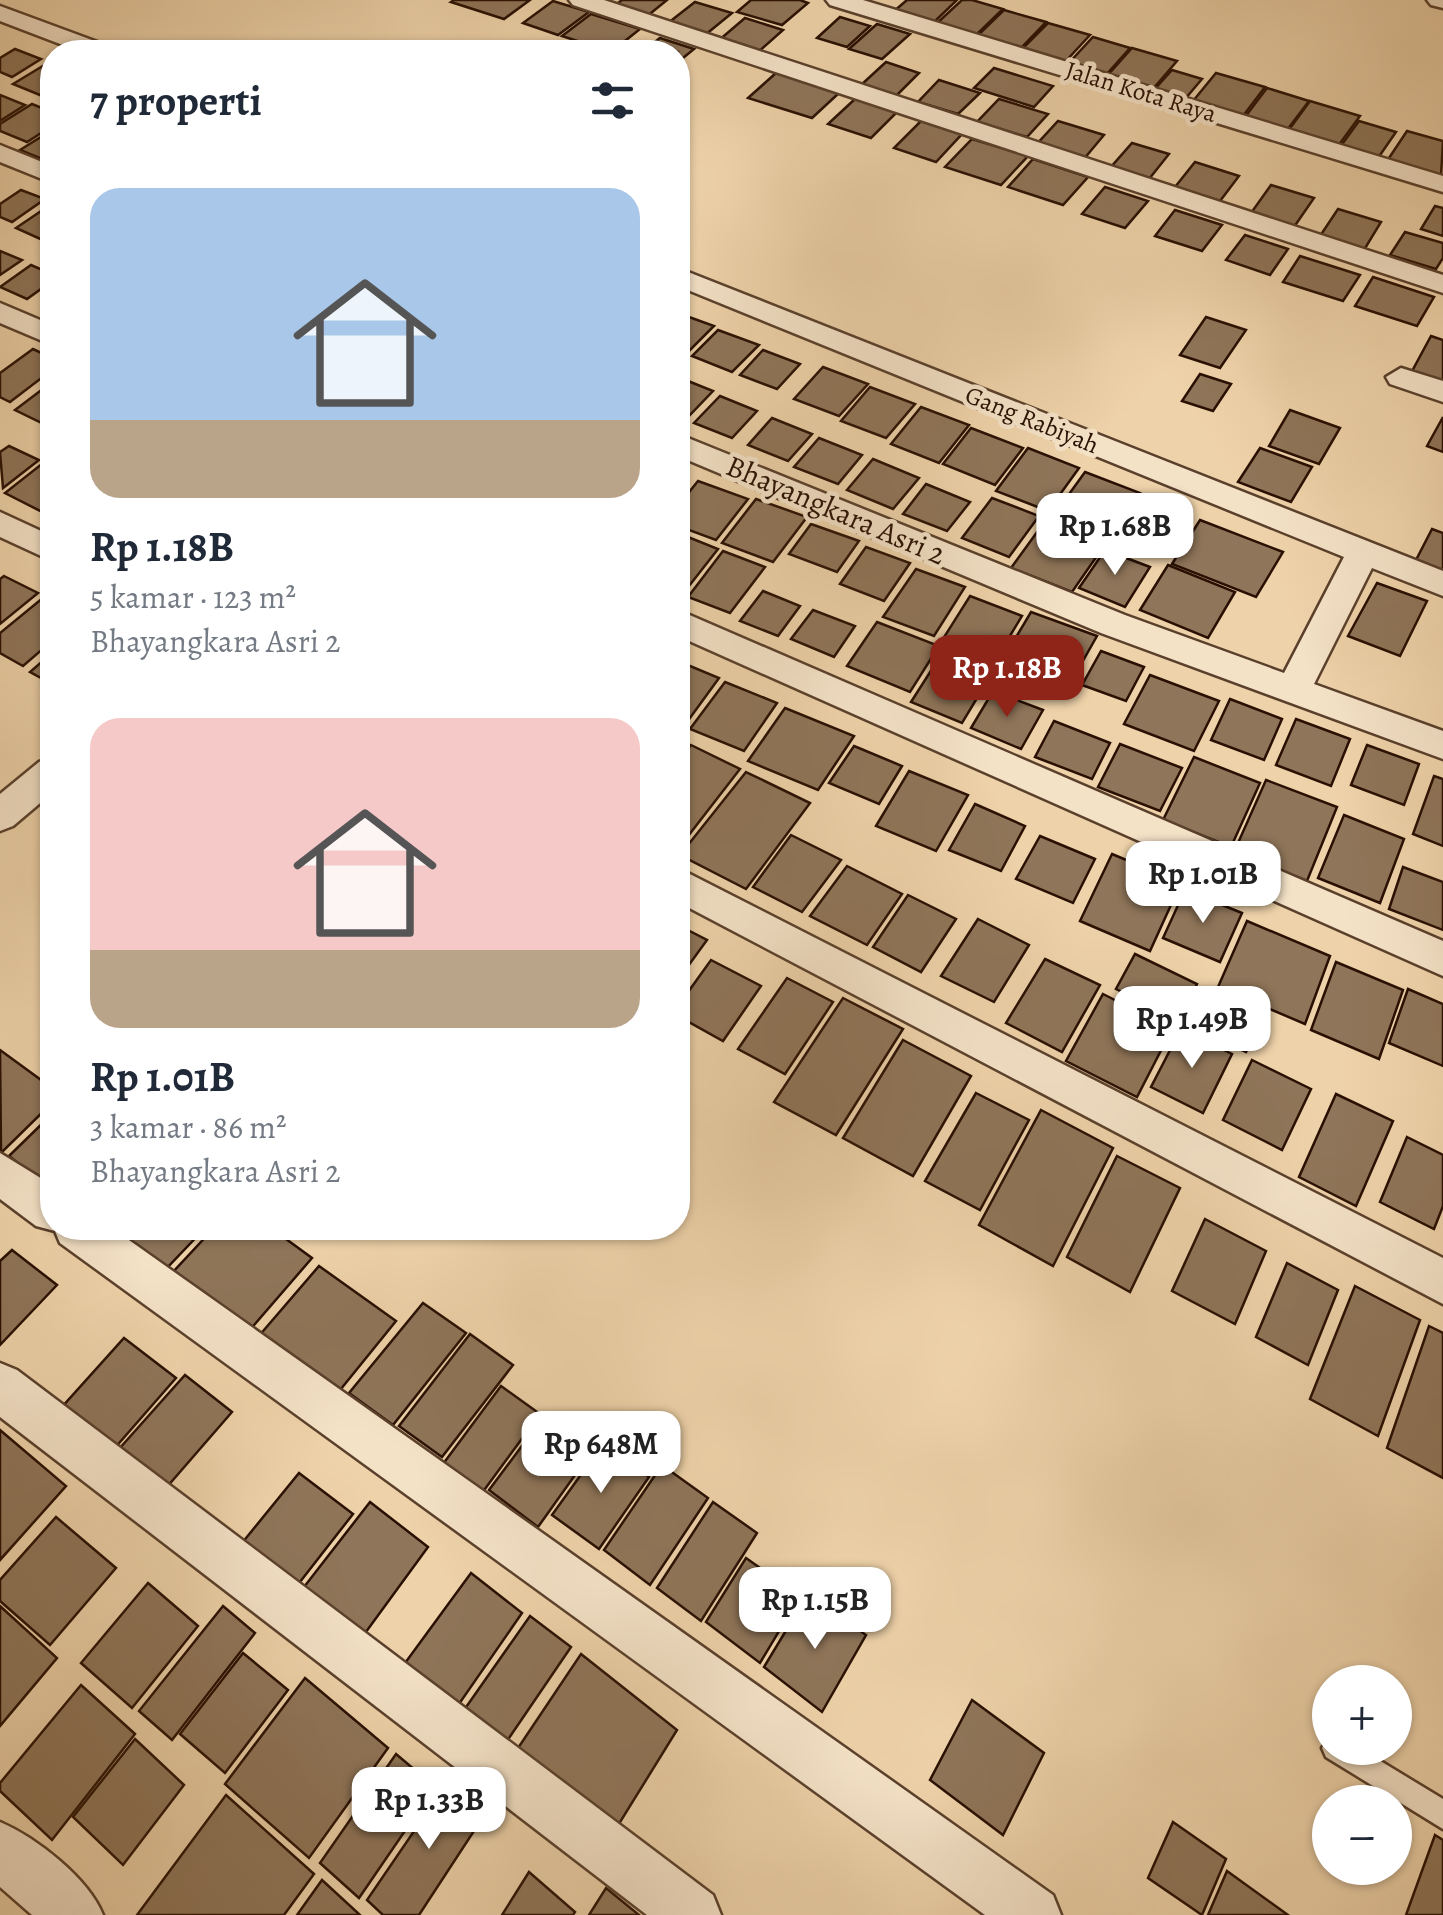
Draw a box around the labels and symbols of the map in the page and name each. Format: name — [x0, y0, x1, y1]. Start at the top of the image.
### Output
street label: Jalan Kota Raya — [1061, 53, 1221, 131]
street label: Gang Rabiyah — [960, 378, 1104, 462]
street label: Bhayangkara Asri 2 — [720, 446, 952, 574]
pin: Rp 1.68B — [1012, 493, 1218, 578]
pin: Rp 1.18B — [904, 635, 1110, 720]
pin: Rp 1.01B — [1100, 841, 1306, 926]
pin: Rp 1.49B — [1089, 986, 1295, 1071]
pin: Rp 648M — [509, 1411, 693, 1496]
pin: Rp 1.15B — [712, 1567, 918, 1652]
pin: Rp 1.33B — [326, 1767, 532, 1852]

